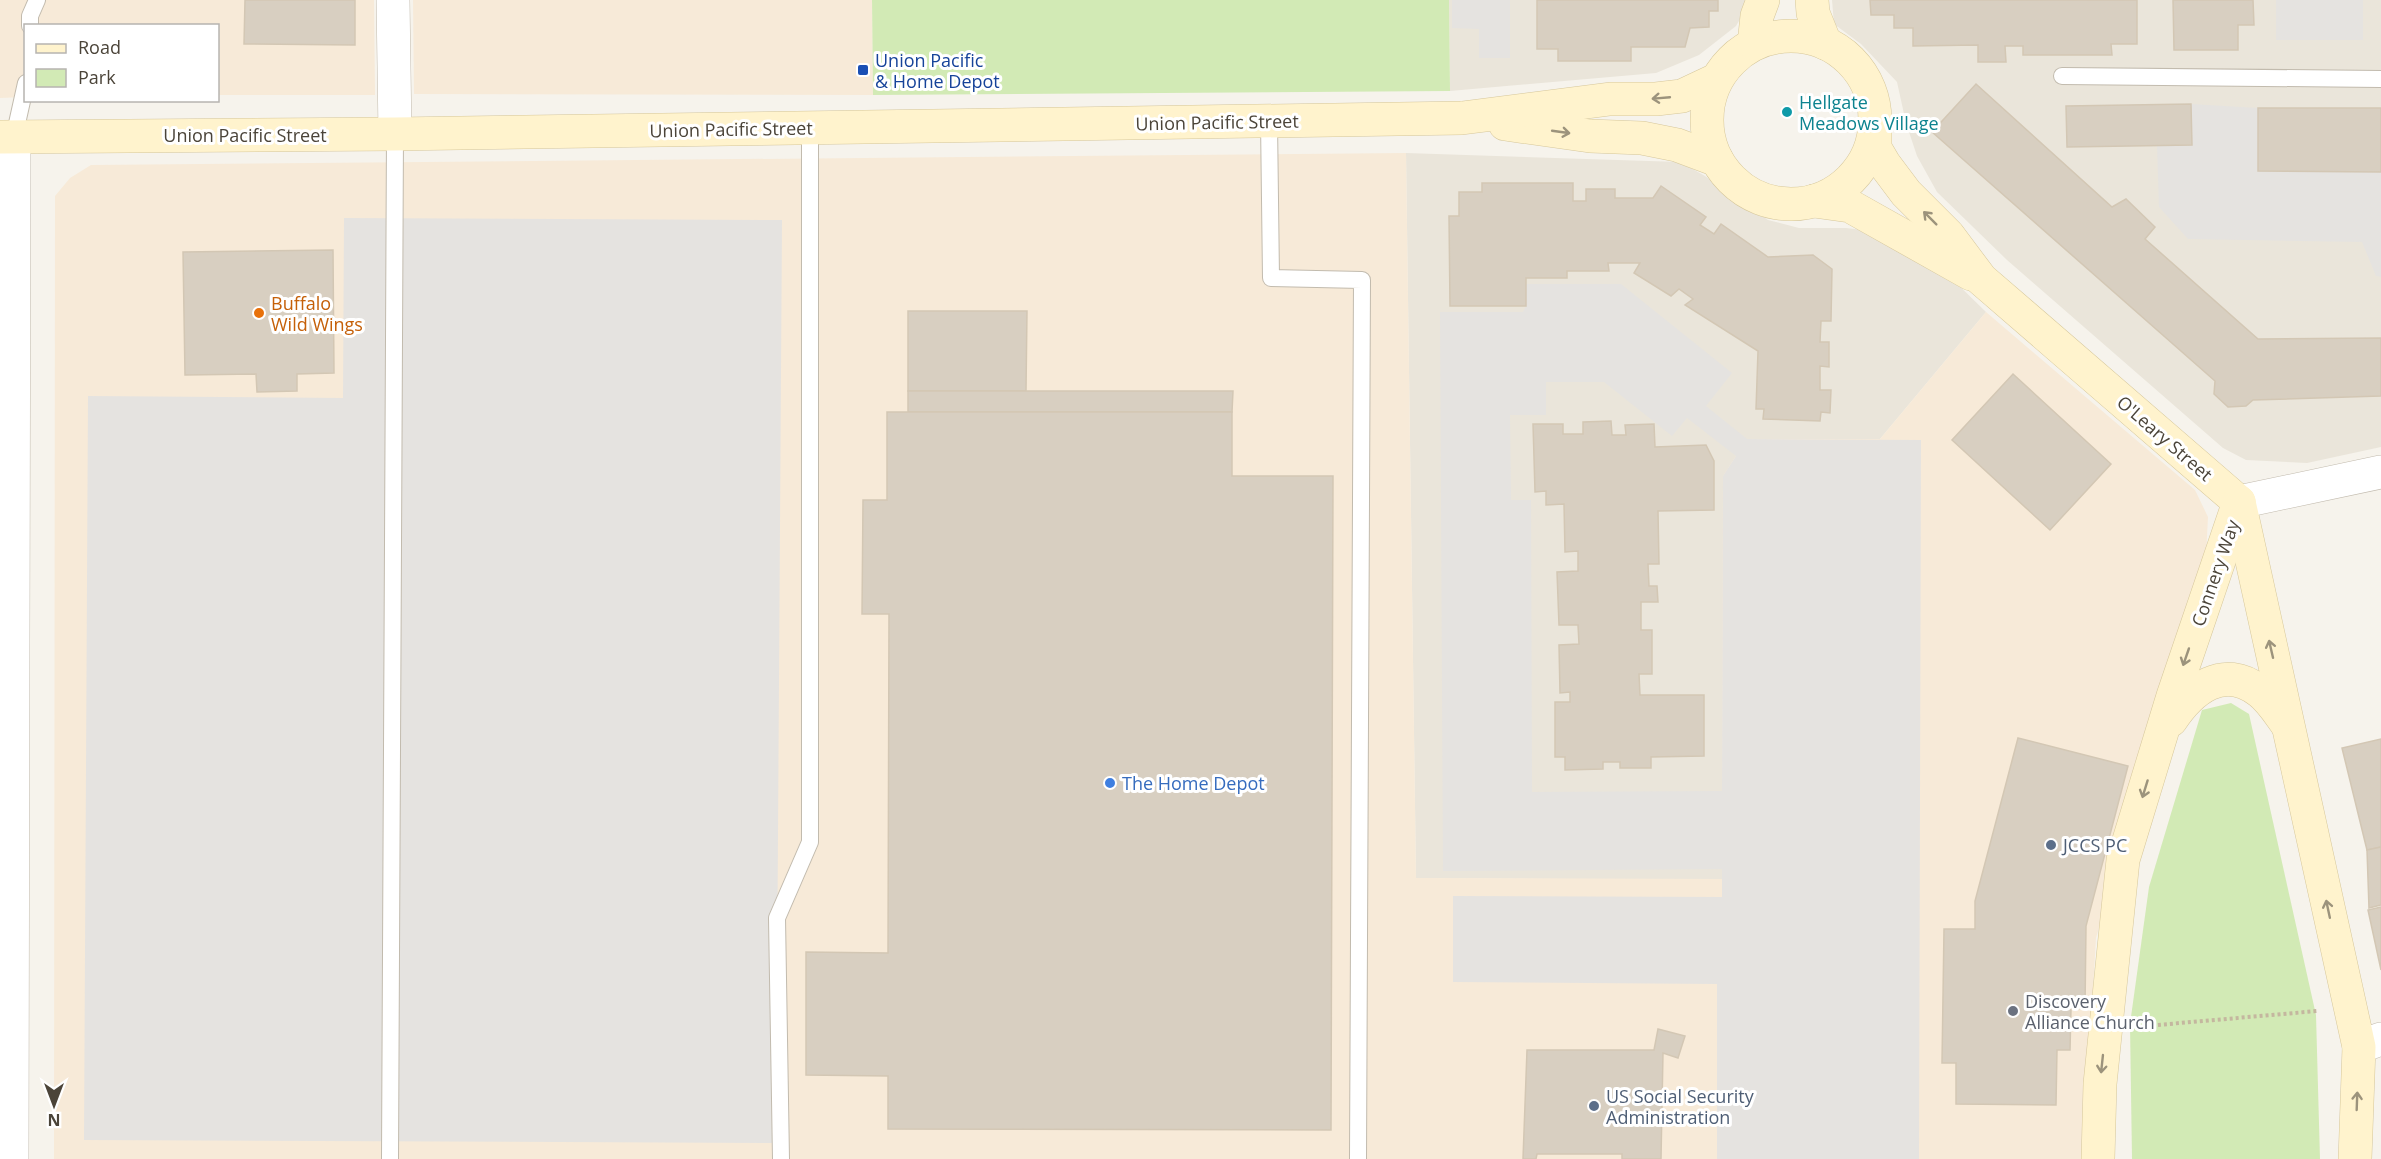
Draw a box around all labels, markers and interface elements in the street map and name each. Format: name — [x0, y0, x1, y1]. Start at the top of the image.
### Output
legend — [24, 24, 219, 102]
text: Road — [78, 35, 121, 59]
place label: Union Pacific & Home Depot — [875, 48, 1000, 93]
marker: Union Pacific & Home Depot — [856, 63, 870, 77]
text: Park — [78, 65, 116, 89]
place label: Hellgate Meadows Village — [1799, 90, 1939, 135]
one-way arrow — [1652, 93, 1672, 104]
marker: Hellgate Meadows Village — [1780, 105, 1794, 119]
street label: Union Pacific Street — [1135, 109, 1299, 135]
street label: Union Pacific Street — [649, 116, 813, 142]
street label: Union Pacific Street — [163, 123, 327, 147]
one-way arrow — [1551, 127, 1571, 138]
one-way arrow — [1923, 210, 1938, 225]
place label: Buffalo Wild Wings — [271, 291, 363, 336]
marker: Buffalo Wild Wings — [252, 306, 266, 320]
street label: O'Leary Street — [2112, 390, 2218, 486]
street label: Connery Way — [2186, 516, 2245, 629]
one-way arrow — [2265, 640, 2277, 659]
one-way arrow — [2180, 647, 2191, 666]
place label: The Home Depot — [1122, 771, 1265, 795]
marker: The Home Depot — [1103, 776, 1117, 790]
one-way arrow — [2139, 779, 2150, 798]
place label: JCCS PC — [2061, 833, 2127, 857]
marker: JCCS PC — [2044, 838, 2058, 852]
one-way arrow — [2322, 900, 2333, 919]
place label: Discovery Alliance Church — [2025, 989, 2155, 1034]
marker: Discovery Alliance Church — [2006, 1004, 2020, 1018]
one-way arrow — [2096, 1053, 2107, 1073]
north arrow — [24, 1075, 84, 1135]
place label: US Social Security Administration — [1606, 1084, 1755, 1129]
one-way arrow — [2351, 1091, 2363, 1111]
marker: US Social Security Administration — [1587, 1099, 1601, 1113]
text: N — [47, 1109, 61, 1131]

